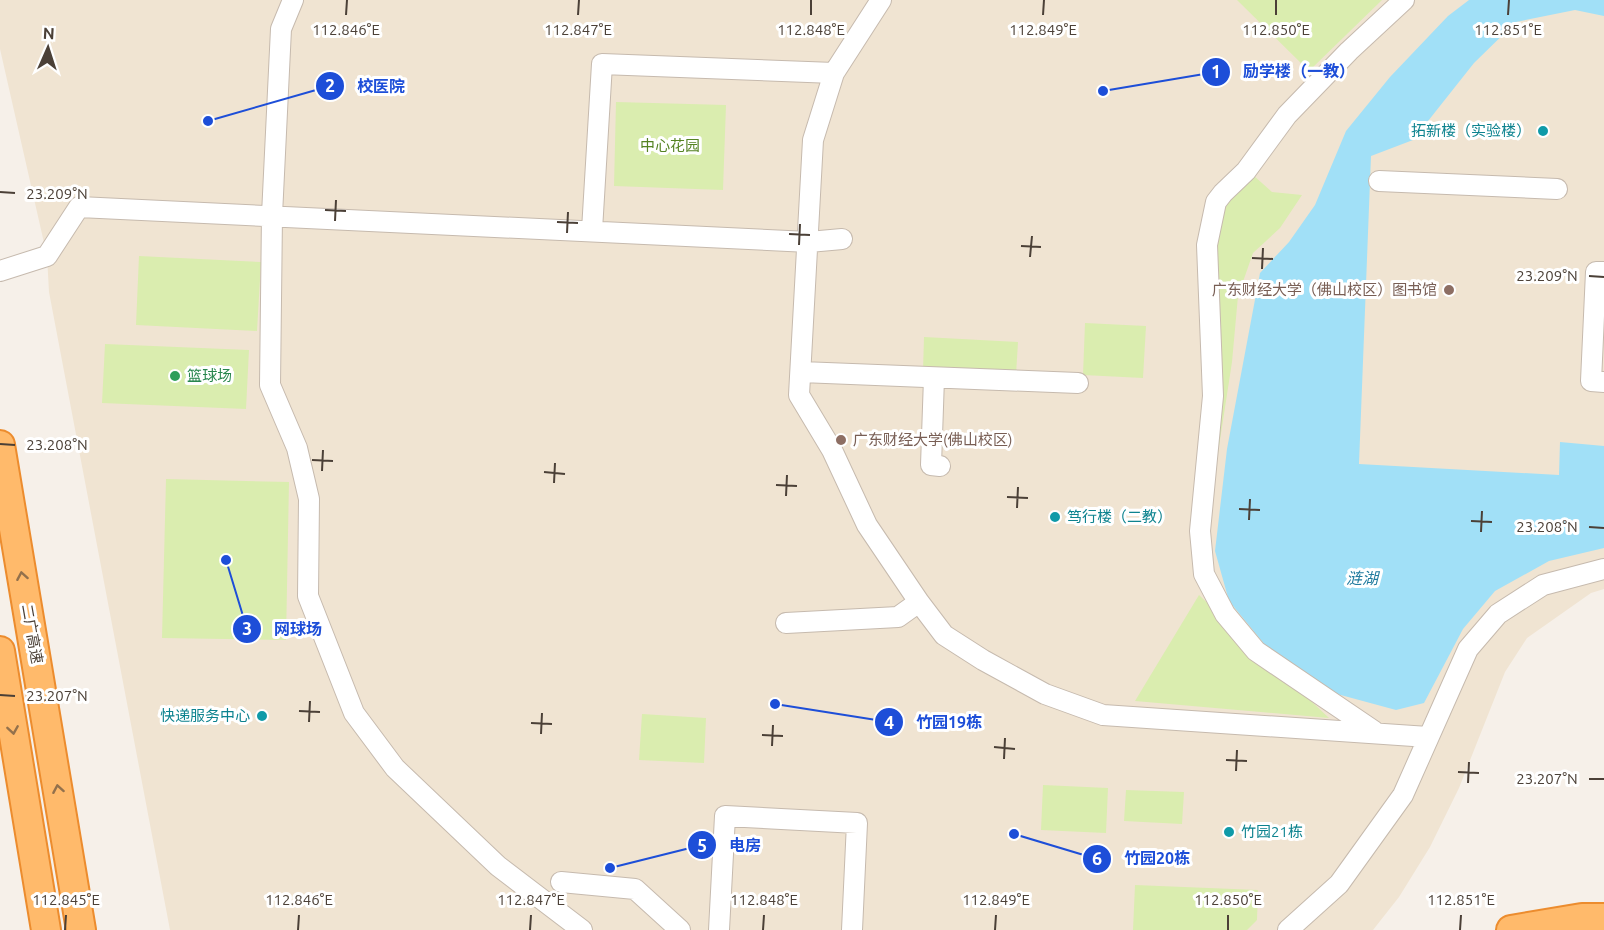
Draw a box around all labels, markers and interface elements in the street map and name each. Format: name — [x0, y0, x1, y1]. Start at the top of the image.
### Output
north arrow — [18, 18, 78, 78]
text: 112.846°E — [312, 21, 380, 38]
text: 112.847°E — [544, 21, 612, 38]
text: 112.848°E — [777, 21, 845, 38]
text: 112.849°E — [1009, 21, 1077, 38]
text: 112.850°E — [1242, 21, 1310, 38]
text: 112.851°E — [1474, 21, 1542, 38]
text: N — [42, 24, 55, 42]
callout: 励学楼（一教） — [1201, 55, 1367, 89]
text: 1 — [1211, 61, 1221, 81]
text: 励学楼（一教） — [1243, 62, 1355, 80]
callout: 校医院 — [315, 69, 417, 103]
text: 2 — [325, 75, 335, 95]
text: 校医院 — [357, 77, 405, 95]
place label: 拓新楼（实验楼） — [1411, 122, 1531, 139]
marker: 拓新楼（实验楼） — [1536, 124, 1550, 138]
park label: 中心花园 — [640, 137, 700, 154]
text: 23.209°N — [26, 185, 88, 202]
text: 23.209°N — [1516, 267, 1578, 284]
place label: 广东财经大学（佛山校区）图书馆 — [1212, 281, 1437, 298]
marker: 广东财经大学（佛山校区）图书馆 — [1442, 283, 1456, 297]
place label: 篮球场 — [187, 367, 232, 384]
marker: 篮球场 — [168, 369, 182, 383]
place label: 广东财经大学(佛山校区) — [853, 431, 1012, 448]
marker: 广东财经大学(佛山校区) — [834, 433, 848, 447]
text: 23.208°N — [26, 436, 88, 453]
place label: 笃行楼（二教） — [1067, 508, 1172, 525]
marker: 笃行楼（二教） — [1048, 510, 1062, 524]
text: 23.208°N — [1516, 518, 1578, 535]
water label: 涟湖 — [1346, 569, 1381, 587]
one-way arrow — [16, 572, 29, 582]
street label: 二广高速 — [19, 603, 46, 665]
callout: 网球场 — [232, 612, 334, 646]
text: 3 — [242, 618, 252, 638]
text: 网球场 — [274, 620, 322, 638]
text: 23.207°N — [26, 687, 88, 704]
callout: 竹园19栋 — [874, 705, 994, 739]
place label: 快递服务中心 — [160, 707, 250, 724]
marker: 快递服务中心 — [255, 709, 269, 723]
text: 4 — [884, 712, 894, 732]
text: 竹园19栋 — [916, 713, 982, 731]
one-way arrow — [6, 724, 19, 734]
text: 23.207°N — [1516, 770, 1578, 787]
one-way arrow — [52, 785, 65, 795]
place label: 竹园21栋 — [1241, 823, 1303, 840]
marker: 竹园21栋 — [1222, 825, 1236, 839]
callout: 电房 — [687, 828, 773, 862]
text: 5 — [697, 835, 707, 855]
text: 电房 — [729, 836, 761, 854]
callout: 竹园20栋 — [1082, 842, 1202, 876]
text: 6 — [1092, 848, 1102, 868]
text: 竹园20栋 — [1124, 849, 1190, 867]
text: 112.845°E — [32, 891, 100, 908]
text: 112.846°E — [265, 891, 333, 908]
text: 112.847°E — [497, 891, 565, 908]
text: 112.848°E — [730, 891, 798, 908]
text: 112.849°E — [962, 891, 1030, 908]
text: 112.850°E — [1194, 891, 1262, 908]
text: 112.851°E — [1427, 891, 1495, 908]

